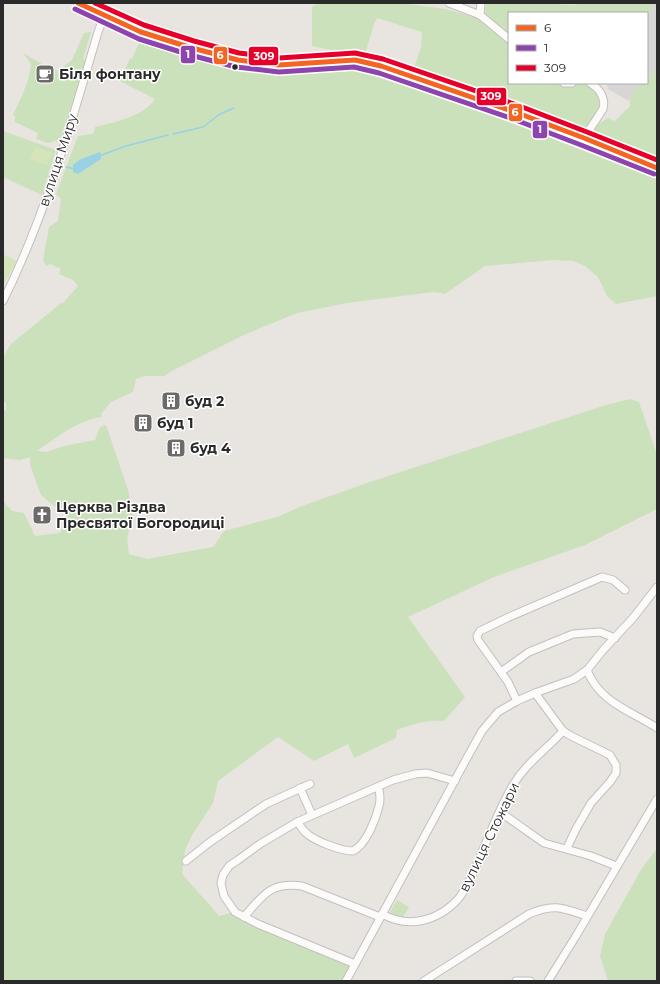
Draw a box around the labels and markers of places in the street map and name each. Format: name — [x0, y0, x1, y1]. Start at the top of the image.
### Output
unlabelled marker — [230, 62, 240, 72]
cafe icon: Біля фонтану — [34, 63, 56, 85]
place label: Біля фонтану — [59, 65, 161, 83]
building icon: буд 2 — [160, 390, 182, 412]
place label: буд 2 — [185, 392, 224, 410]
building icon: буд 1 — [132, 412, 154, 434]
place label: буд 1 — [157, 414, 194, 432]
building icon: буд 4 — [165, 437, 187, 459]
place label: буд 4 — [190, 439, 231, 457]
place label: Церква Різдва Пресвятої Богородиці — [56, 498, 225, 532]
church icon: Церква Різдва Пресвятої Богородиці — [31, 504, 53, 526]

